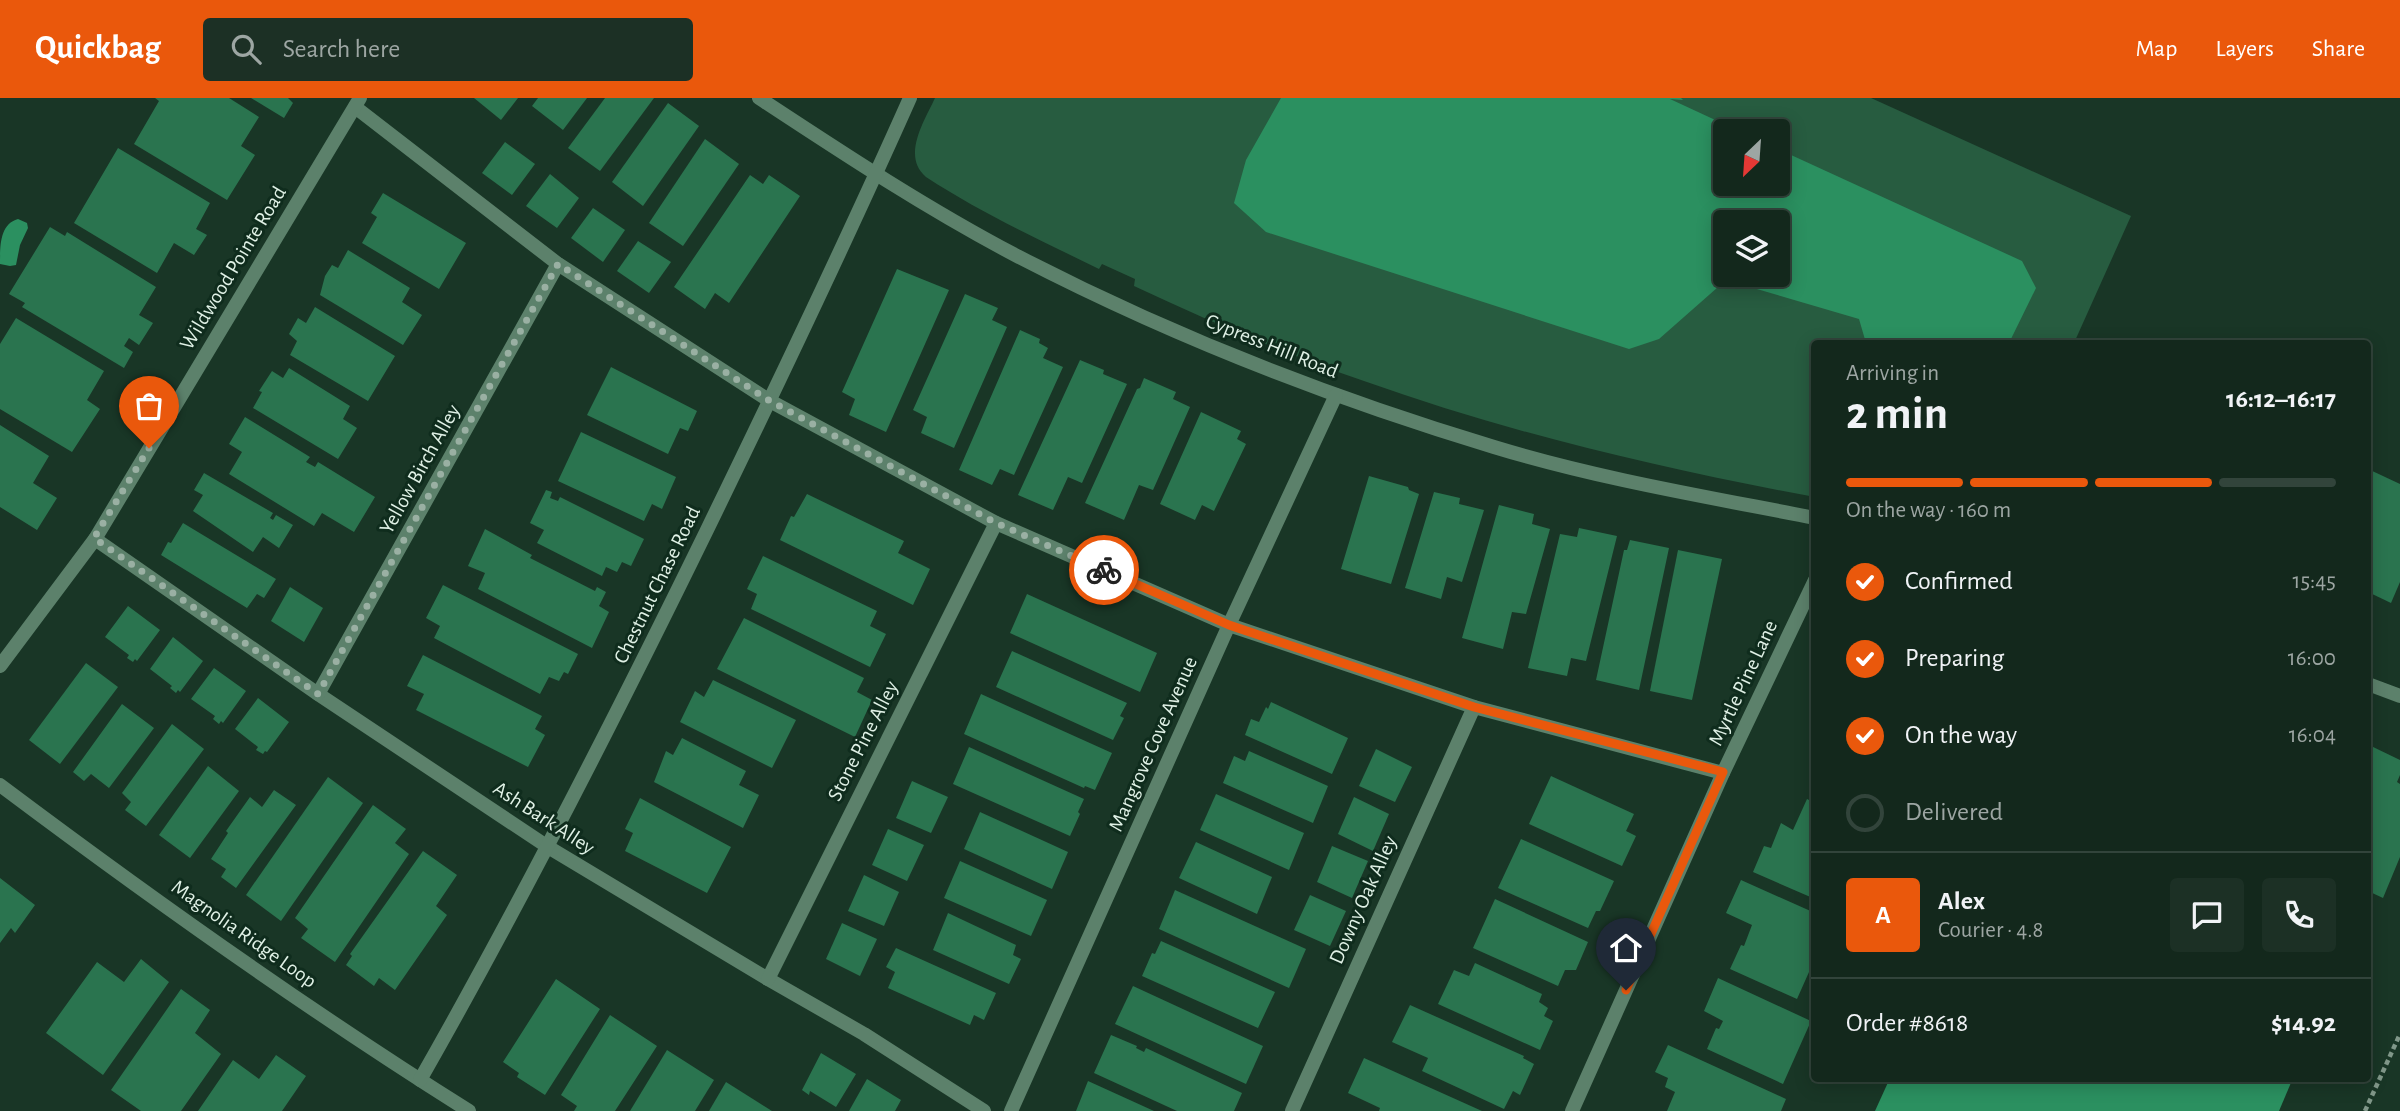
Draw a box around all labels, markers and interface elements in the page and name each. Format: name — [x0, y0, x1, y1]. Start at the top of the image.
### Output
search box — [203, 18, 693, 81]
icon: search — [227, 30, 265, 68]
text: Quickbag — [35, 32, 161, 65]
text: Search here — [283, 36, 400, 62]
text: Map — [2135, 37, 2177, 61]
text: Layers — [2215, 37, 2274, 61]
text: Share — [2312, 37, 2365, 61]
north arrow — [1713, 119, 1790, 196]
map controls — [1713, 119, 1790, 287]
street label: Wildwood Pointe Road — [176, 183, 290, 353]
button: layers — [1713, 210, 1790, 287]
street label: Cypress Hill Road — [1203, 310, 1341, 382]
text: Arriving in — [1846, 362, 1939, 385]
pin — [119, 376, 179, 448]
text: 16:12–16:17 — [2226, 386, 2336, 412]
icon: bag — [130, 387, 168, 425]
text: 2 min — [1846, 391, 1948, 437]
street label: Yellow Birch Alley — [376, 401, 464, 537]
text: On the way · 160 m — [1846, 499, 2011, 522]
street label: Chestnut Chase Road — [610, 503, 704, 667]
courier — [1069, 535, 1139, 605]
icon: bike — [1085, 551, 1123, 589]
icon: check — [1846, 563, 1884, 601]
text: Confirmed — [1905, 568, 2013, 594]
text: 15:45 — [2293, 570, 2336, 593]
street label: Myrtle Pine Lane — [1705, 617, 1781, 749]
icon: check — [1846, 640, 1884, 678]
text: Preparing — [1905, 645, 2004, 671]
text: 16:00 — [2288, 647, 2336, 670]
street label: Mangrove Cove Avenue — [1105, 653, 1201, 835]
street label: Stone Pine Alley — [824, 678, 902, 804]
icon: check — [1846, 717, 1884, 755]
text: On the way — [1905, 722, 2017, 748]
text: 16:04 — [2289, 724, 2336, 747]
street label: Ash Bark Alley — [490, 778, 598, 858]
text: Delivered — [1905, 799, 2003, 825]
street label: Downy Oak Alley — [1325, 833, 1401, 967]
street label: Magnolia Ridge Loop — [168, 876, 320, 992]
button: chat — [2170, 878, 2244, 952]
button: phone — [2262, 878, 2336, 952]
text: Alex — [1938, 888, 1985, 914]
text: A — [1875, 902, 1891, 928]
pin — [1596, 918, 1656, 990]
text: Courier · 4.8 — [1938, 919, 2043, 942]
icon: home — [1607, 929, 1645, 967]
text: Order #8618 — [1846, 1010, 1968, 1036]
text: $14.92 — [2271, 1010, 2336, 1036]

